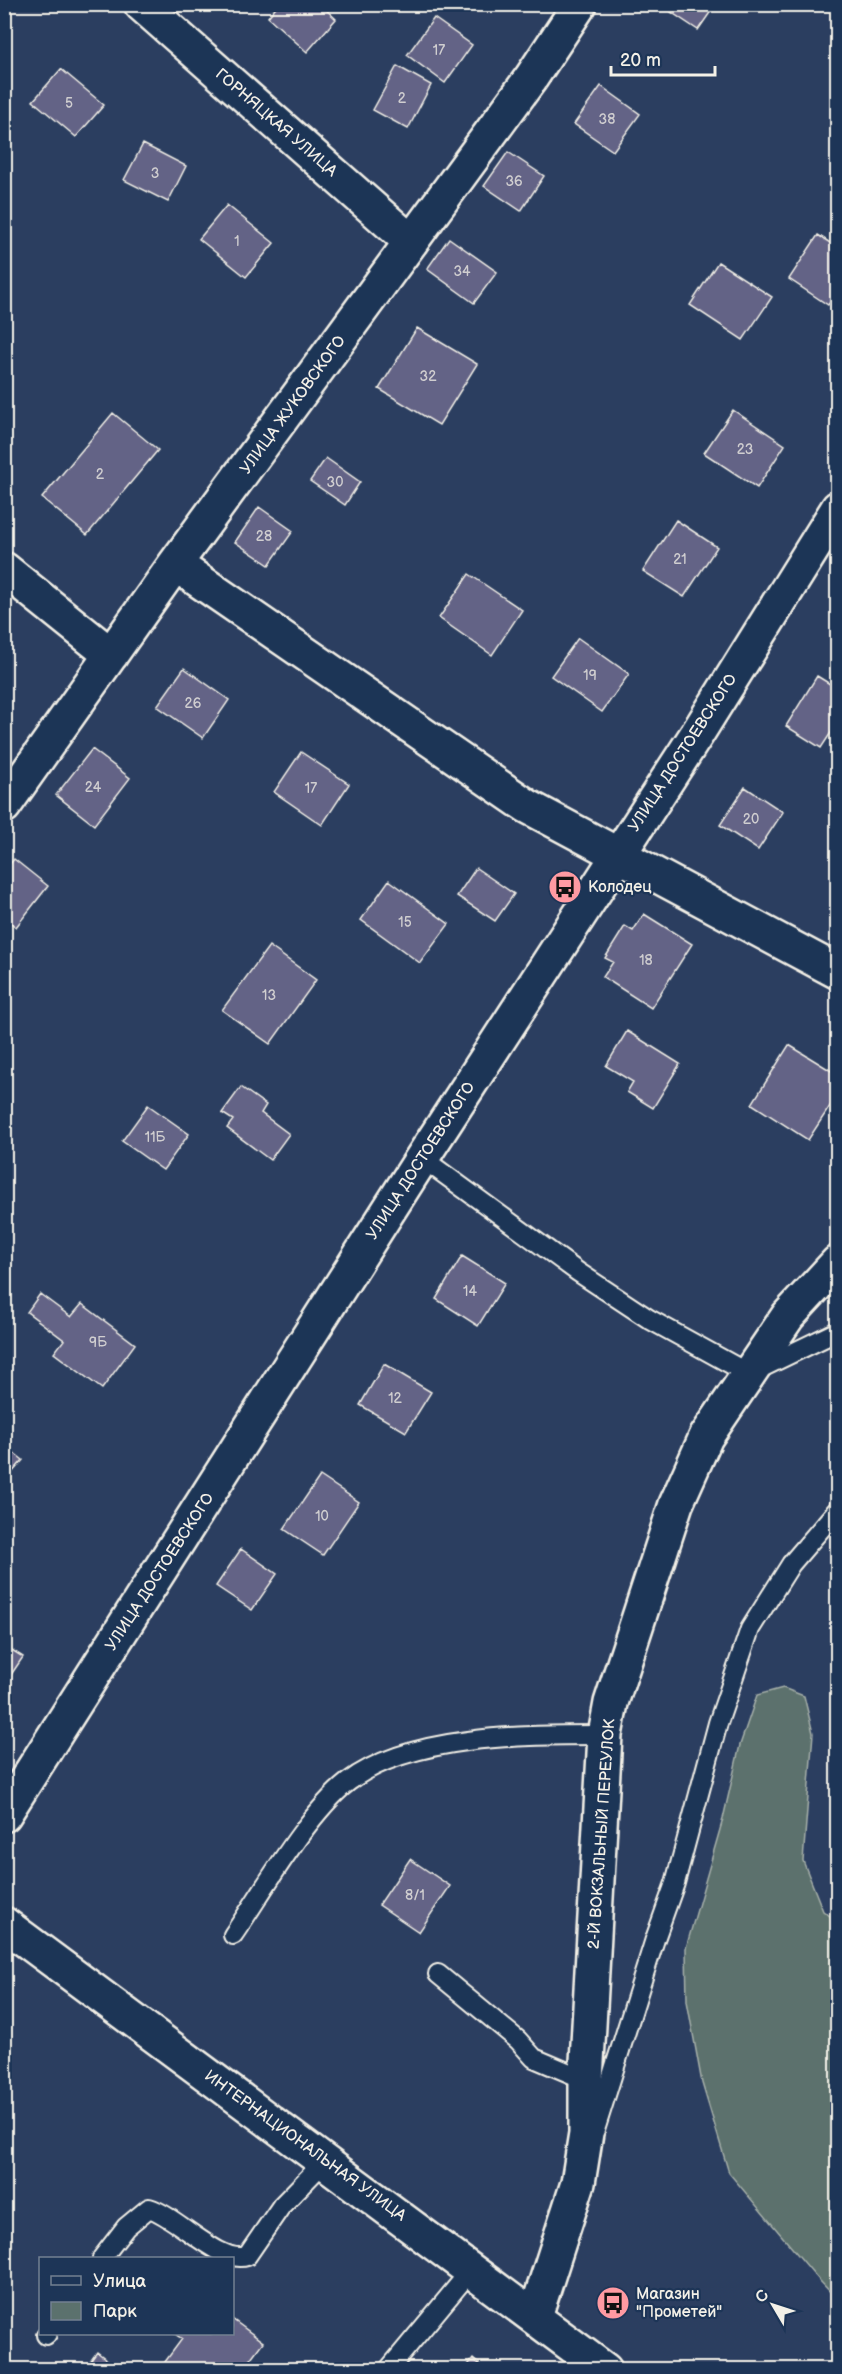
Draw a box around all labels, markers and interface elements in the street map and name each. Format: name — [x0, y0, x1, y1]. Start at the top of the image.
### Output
scale bar — [611, 39, 714, 77]
house number: 17 — [433, 42, 445, 59]
text: 20 m — [620, 50, 661, 71]
street label: ГОРНЯЦКАЯ УЛИЦА — [211, 65, 341, 181]
house number: 2 — [398, 90, 407, 107]
house number: 5 — [65, 95, 73, 112]
house number: 38 — [599, 111, 615, 128]
house number: 3 — [151, 165, 159, 182]
house number: 36 — [505, 173, 523, 190]
house number: 1 — [234, 233, 240, 250]
house number: 34 — [453, 263, 471, 280]
street label: УЛИЦА ЖУКОВСКОГО — [236, 332, 350, 478]
house number: 32 — [420, 368, 437, 385]
house number: 23 — [737, 441, 753, 458]
house number: 2 — [96, 466, 105, 483]
house number: 30 — [327, 474, 343, 491]
house number: 28 — [256, 528, 272, 545]
house number: 21 — [673, 551, 687, 568]
house number: 19 — [583, 667, 597, 684]
street label: УЛИЦА ДОСТОЕВСКОГО — [625, 670, 742, 836]
house number: 26 — [185, 695, 202, 712]
house number: 24 — [85, 779, 102, 796]
house number: 17 — [305, 780, 317, 797]
house number: 20 — [743, 811, 759, 828]
bus stop icon: Колодец — [547, 869, 583, 905]
place label: Колодец — [588, 878, 652, 897]
house number: 15 — [398, 914, 412, 931]
house number: 18 — [639, 952, 653, 969]
house number: 13 — [262, 987, 276, 1004]
street label: УЛИЦА ДОСТОЕВСКОГО — [363, 1078, 480, 1244]
house number: 11Б — [145, 1129, 166, 1146]
house number: 14 — [463, 1283, 477, 1300]
house number: 9Б — [89, 1334, 107, 1351]
house number: 12 — [388, 1390, 403, 1407]
street label: УЛИЦА ДОСТОЕВСКОГО — [102, 1489, 219, 1655]
house number: 10 — [315, 1508, 329, 1525]
street label: 2-Й ВОКЗАЛЬНЫЙ ПЕРЕУЛОК — [584, 1717, 620, 1950]
house number: 8/1 — [405, 1887, 425, 1904]
street label: ИНТЕРНАЦИОНАЛЬНАЯ УЛИЦА — [201, 2066, 410, 2226]
legend — [39, 2257, 234, 2335]
text: Улица — [93, 2271, 147, 2292]
north arrow — [743, 2275, 803, 2335]
bus stop icon: Магазин "Прометей" — [595, 2285, 631, 2321]
place label: Магазин "Прометей" — [636, 2285, 722, 2322]
text: С — [752, 2286, 773, 2307]
text: Парк — [93, 2301, 137, 2322]

